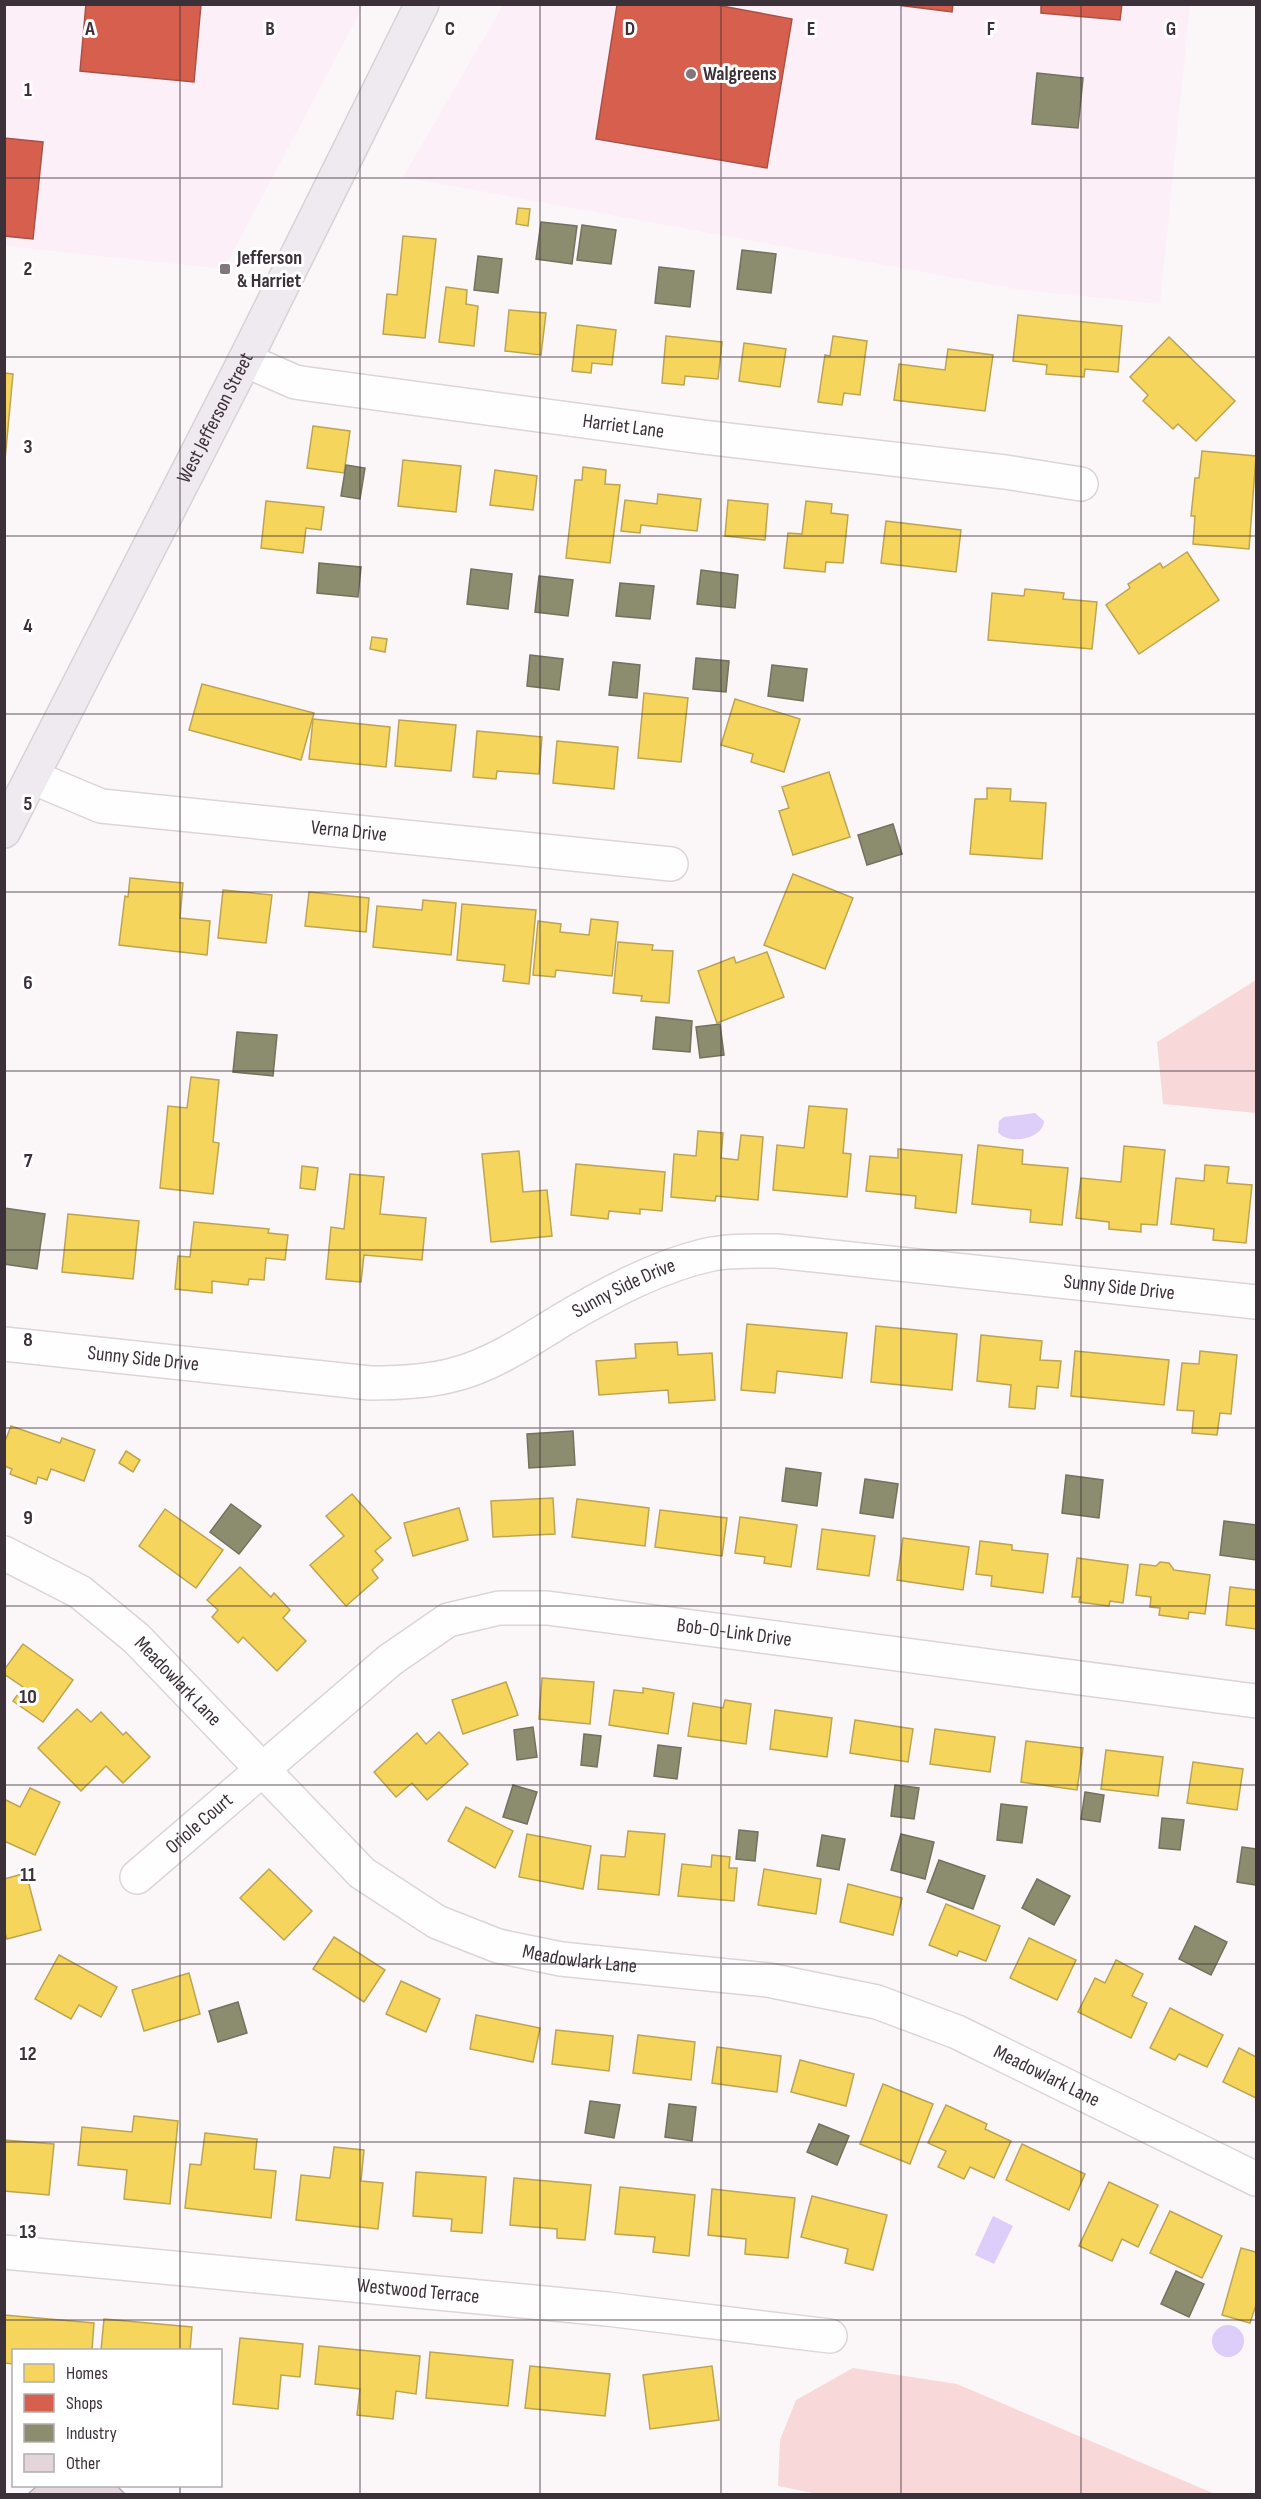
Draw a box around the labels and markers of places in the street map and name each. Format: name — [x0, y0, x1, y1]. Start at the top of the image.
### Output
place label: Walgreens — [703, 62, 777, 86]
marker: Walgreens — [684, 67, 698, 81]
place label: Jefferson & Harriet — [236, 246, 302, 293]
marker: Jefferson & Harriet — [218, 262, 232, 276]

